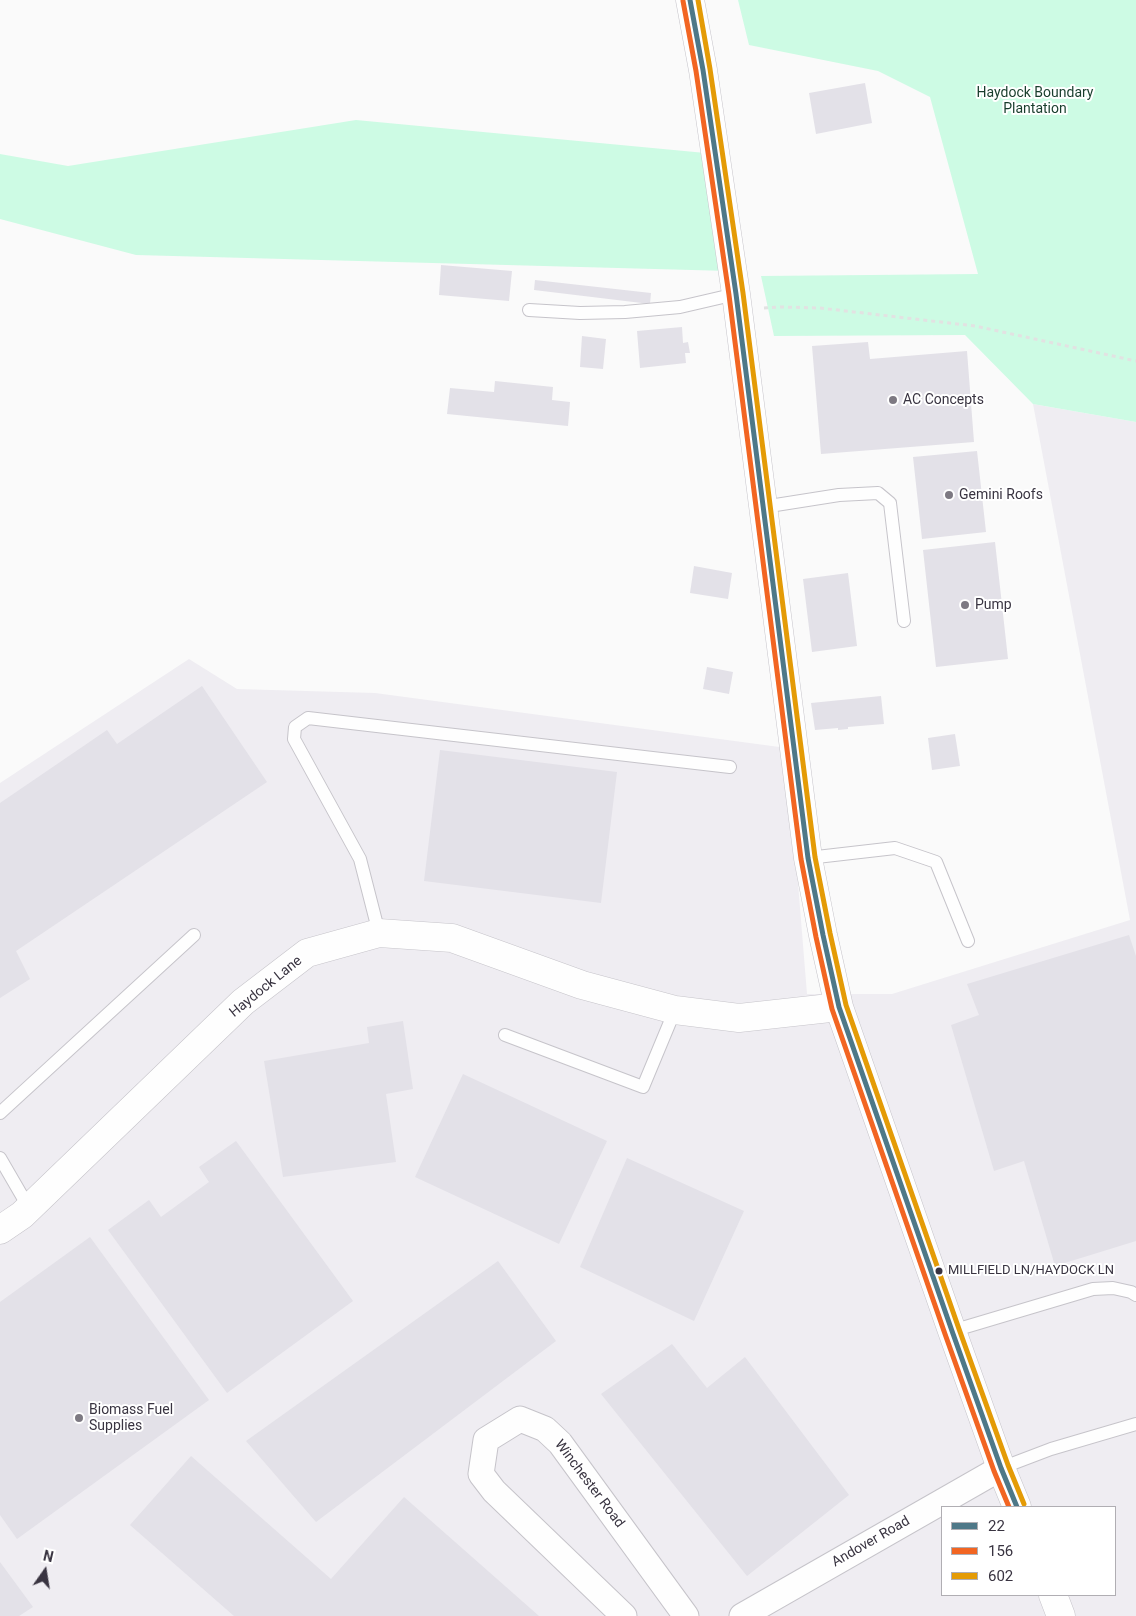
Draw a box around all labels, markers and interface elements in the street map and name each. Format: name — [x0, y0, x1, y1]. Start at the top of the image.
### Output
park label: Haydock Boundary Plantation — [977, 85, 1093, 118]
place label: AC Concepts — [903, 392, 984, 408]
marker: AC Concepts — [887, 394, 899, 406]
place label: Gemini Roofs — [959, 487, 1043, 503]
marker: Gemini Roofs — [943, 489, 955, 501]
place label: Pump — [975, 597, 1012, 613]
marker: Pump — [959, 599, 971, 611]
street label: Haydock Lane — [226, 953, 306, 1021]
place label: MILLFIELD LN/HAYDOCK LN — [948, 1263, 1114, 1279]
marker: MILLFIELD LN/HAYDOCK LN — [934, 1266, 944, 1276]
place label: Biomass Fuel Supplies — [89, 1402, 173, 1434]
marker: Biomass Fuel Supplies — [73, 1412, 85, 1424]
street label: Winchester Road — [551, 1437, 627, 1531]
legend — [941, 1506, 1116, 1596]
street label: Andover Road — [829, 1513, 913, 1571]
text: 22 — [988, 1517, 1005, 1535]
text: 156 — [988, 1542, 1013, 1560]
north arrow — [20, 1546, 70, 1596]
text: N — [42, 1547, 55, 1565]
text: 602 — [988, 1567, 1013, 1585]

